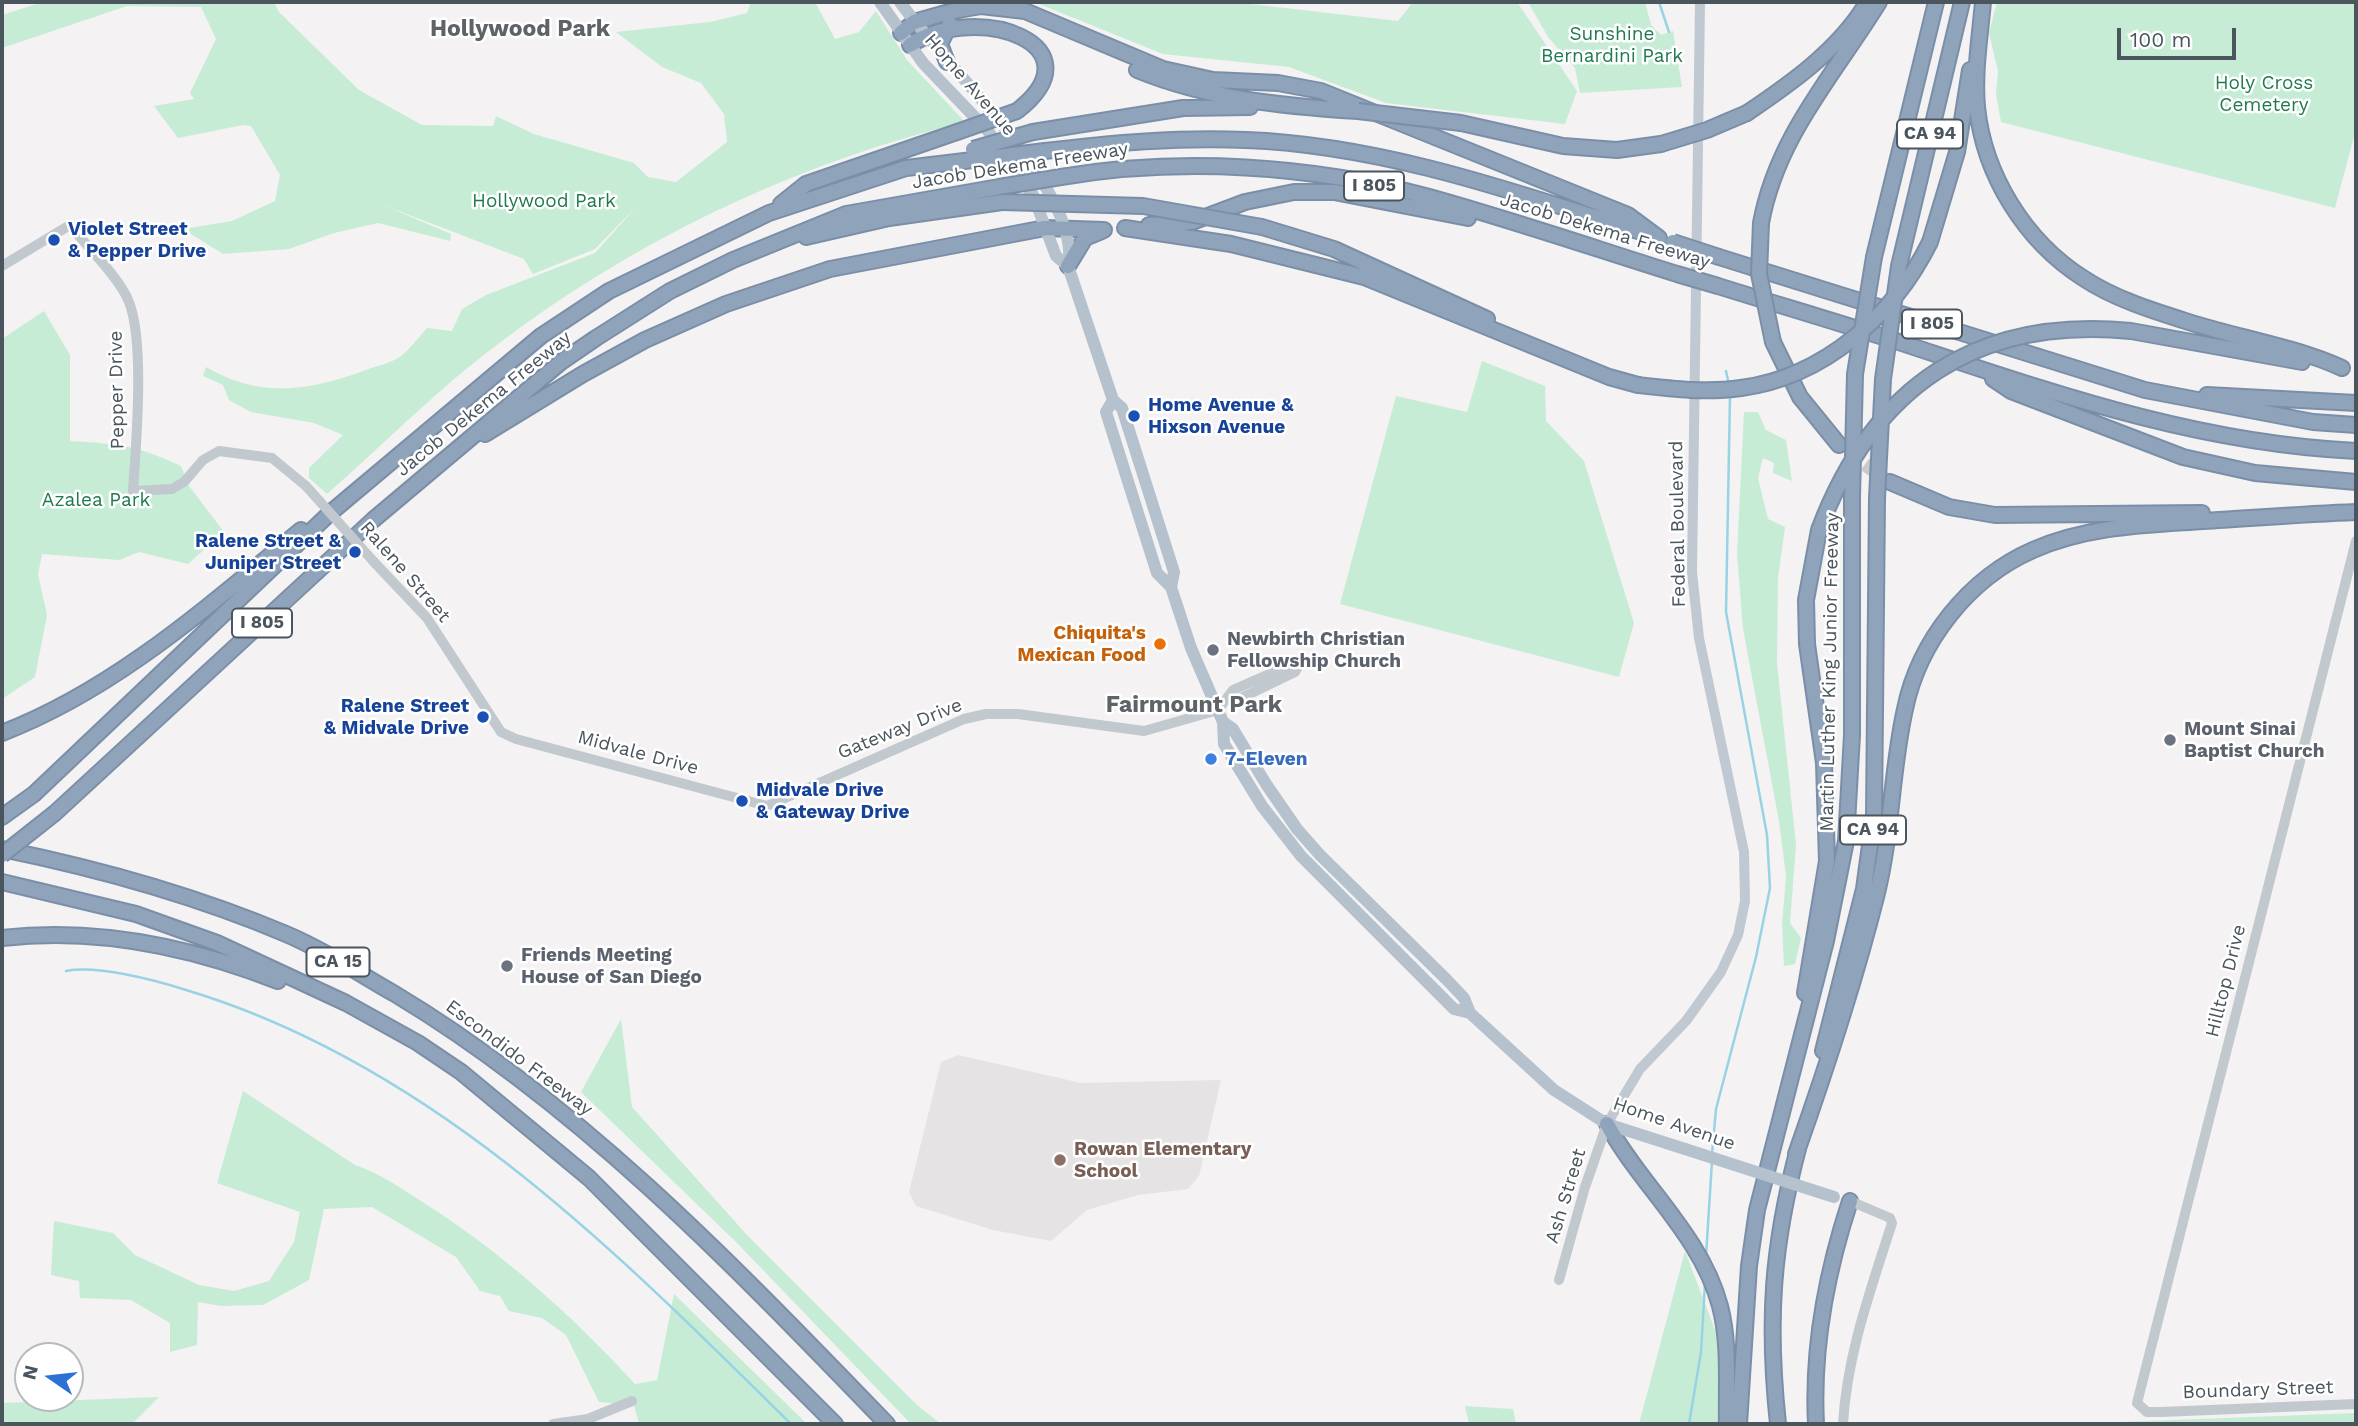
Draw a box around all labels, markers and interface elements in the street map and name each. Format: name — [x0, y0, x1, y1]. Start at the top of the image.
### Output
scale bar — [2120, 14, 2239, 58]
district label: Hollywood Park — [430, 15, 610, 43]
park label: Sunshine Bernardini Park — [1541, 23, 1683, 67]
text: 100 m — [2130, 27, 2192, 52]
street label: Home Avenue — [919, 29, 1021, 141]
park label: Holy Cross Cemetery — [2215, 72, 2313, 116]
road number: CA 94 — [1897, 119, 1963, 148]
street label: Jacob Dekema Freeway — [910, 138, 1130, 194]
road number: I 805 — [1344, 172, 1404, 201]
street label: Jacob Dekema Freeway — [1497, 188, 1713, 274]
park label: Hollywood Park — [472, 190, 616, 212]
place label: Violet Street & Pepper Drive — [68, 218, 206, 262]
marker: Violet Street & Pepper Drive — [46, 232, 62, 248]
road number: I 805 — [1902, 310, 1962, 338]
street label: Jacob Dekema Freeway — [392, 326, 576, 482]
street label: Pepper Drive — [105, 330, 129, 450]
place label: Home Avenue & Hixson Avenue — [1148, 394, 1293, 438]
marker: Home Avenue & Hixson Avenue — [1126, 408, 1142, 424]
street label: Federal Boulevard — [1665, 440, 1691, 608]
park label: Azalea Park — [42, 489, 150, 511]
street label: Martin Luther King Junior Freeway — [1816, 512, 1844, 832]
street label: Ralene Street — [355, 517, 455, 627]
place label: Ralene Street & Juniper Street — [195, 530, 341, 574]
marker: Ralene Street & Juniper Street — [347, 544, 363, 560]
road number: I 805 — [232, 608, 292, 638]
place label: Chiquita's Mexican Food — [1017, 622, 1146, 666]
place label: Newbirth Christian Fellowship Church — [1227, 628, 1405, 672]
marker: Chiquita's Mexican Food — [1152, 636, 1168, 652]
marker: Newbirth Christian Fellowship Church — [1205, 642, 1221, 658]
district label: Fairmount Park — [1106, 691, 1282, 719]
street label: Gateway Drive — [834, 694, 966, 764]
place label: Ralene Street & Midvale Drive — [324, 695, 469, 739]
marker: Ralene Street & Midvale Drive — [475, 709, 491, 725]
place label: Mount Sinai Baptist Church — [2184, 718, 2325, 762]
street label: Midvale Drive — [575, 726, 701, 780]
marker: Mount Sinai Baptist Church — [2162, 732, 2178, 748]
place label: 7-Eleven — [1225, 748, 1308, 770]
marker: 7-Eleven — [1203, 751, 1219, 767]
place label: Midvale Drive & Gateway Drive — [756, 779, 909, 823]
marker: Midvale Drive & Gateway Drive — [734, 793, 750, 809]
road number: CA 94 — [1840, 816, 1906, 844]
street label: Hilltop Drive — [2201, 922, 2251, 1040]
place label: Friends Meeting House of San Diego — [521, 944, 702, 988]
road number: CA 15 — [306, 947, 370, 976]
marker: Friends Meeting House of San Diego — [499, 958, 515, 974]
street label: Escondido Freeway — [441, 995, 597, 1121]
street label: Home Avenue — [1610, 1092, 1738, 1156]
place label: Rowan Elementary School — [1074, 1138, 1251, 1182]
street label: Ash Street — [1541, 1146, 1591, 1246]
marker: Rowan Elementary School — [1052, 1152, 1068, 1168]
north arrow — [14, 1342, 84, 1412]
text: N — [17, 1363, 43, 1382]
street label: Boundary Street — [2182, 1376, 2334, 1404]

